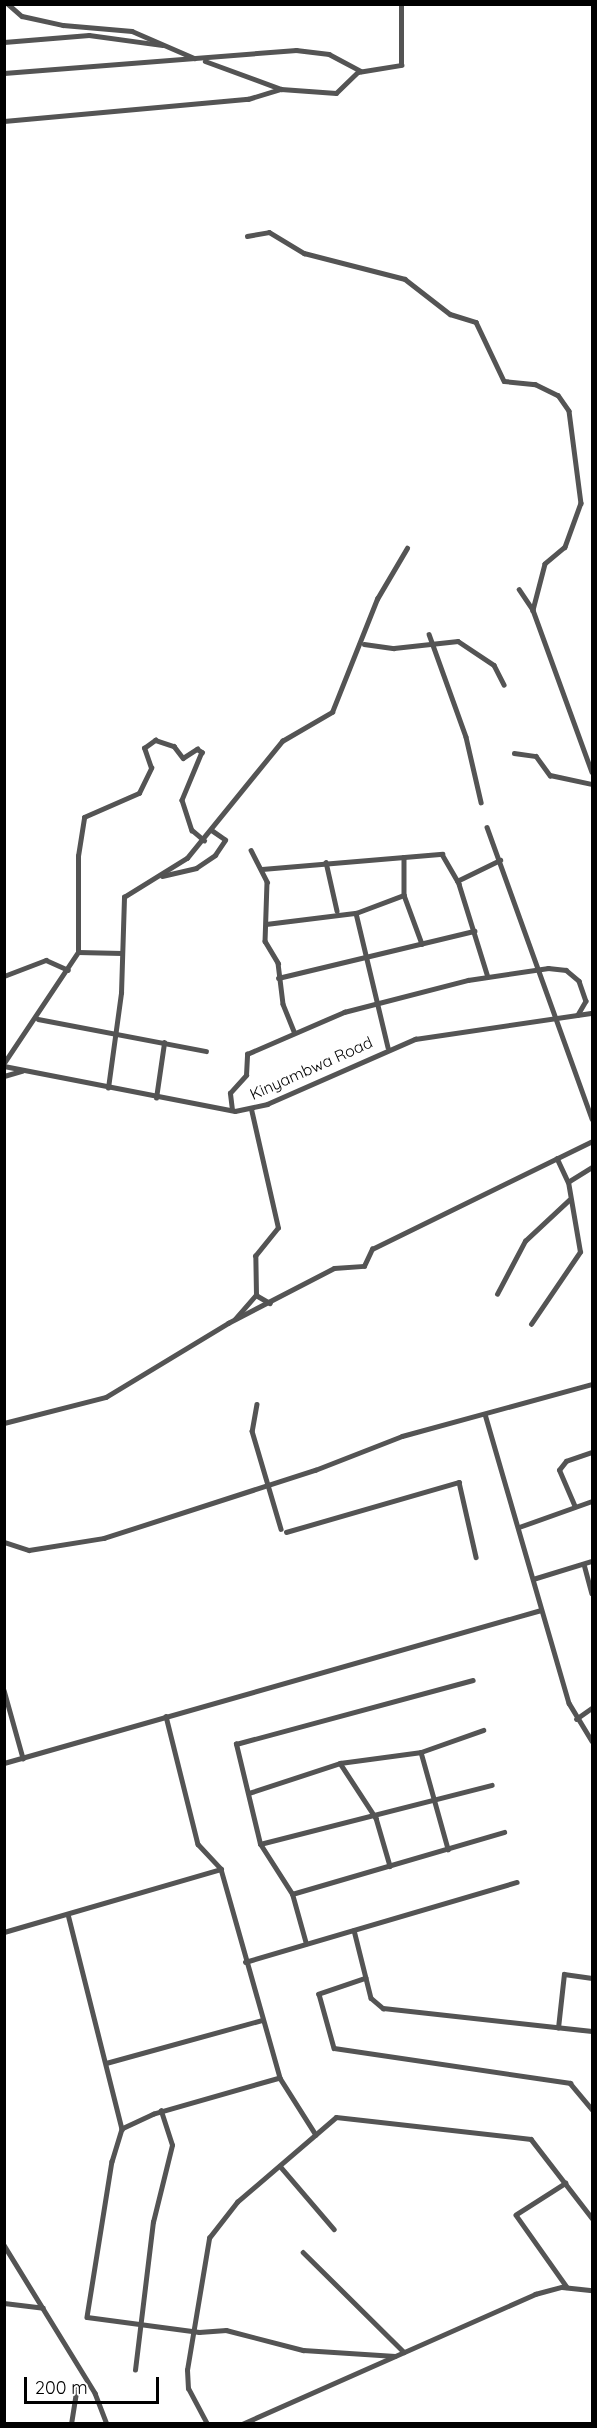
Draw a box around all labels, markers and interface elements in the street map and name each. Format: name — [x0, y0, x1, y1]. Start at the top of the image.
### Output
street label: Kinyambwa Road — [247, 1032, 375, 1104]
scale bar — [27, 2365, 162, 2403]
text: 200 m — [35, 2376, 88, 2399]

